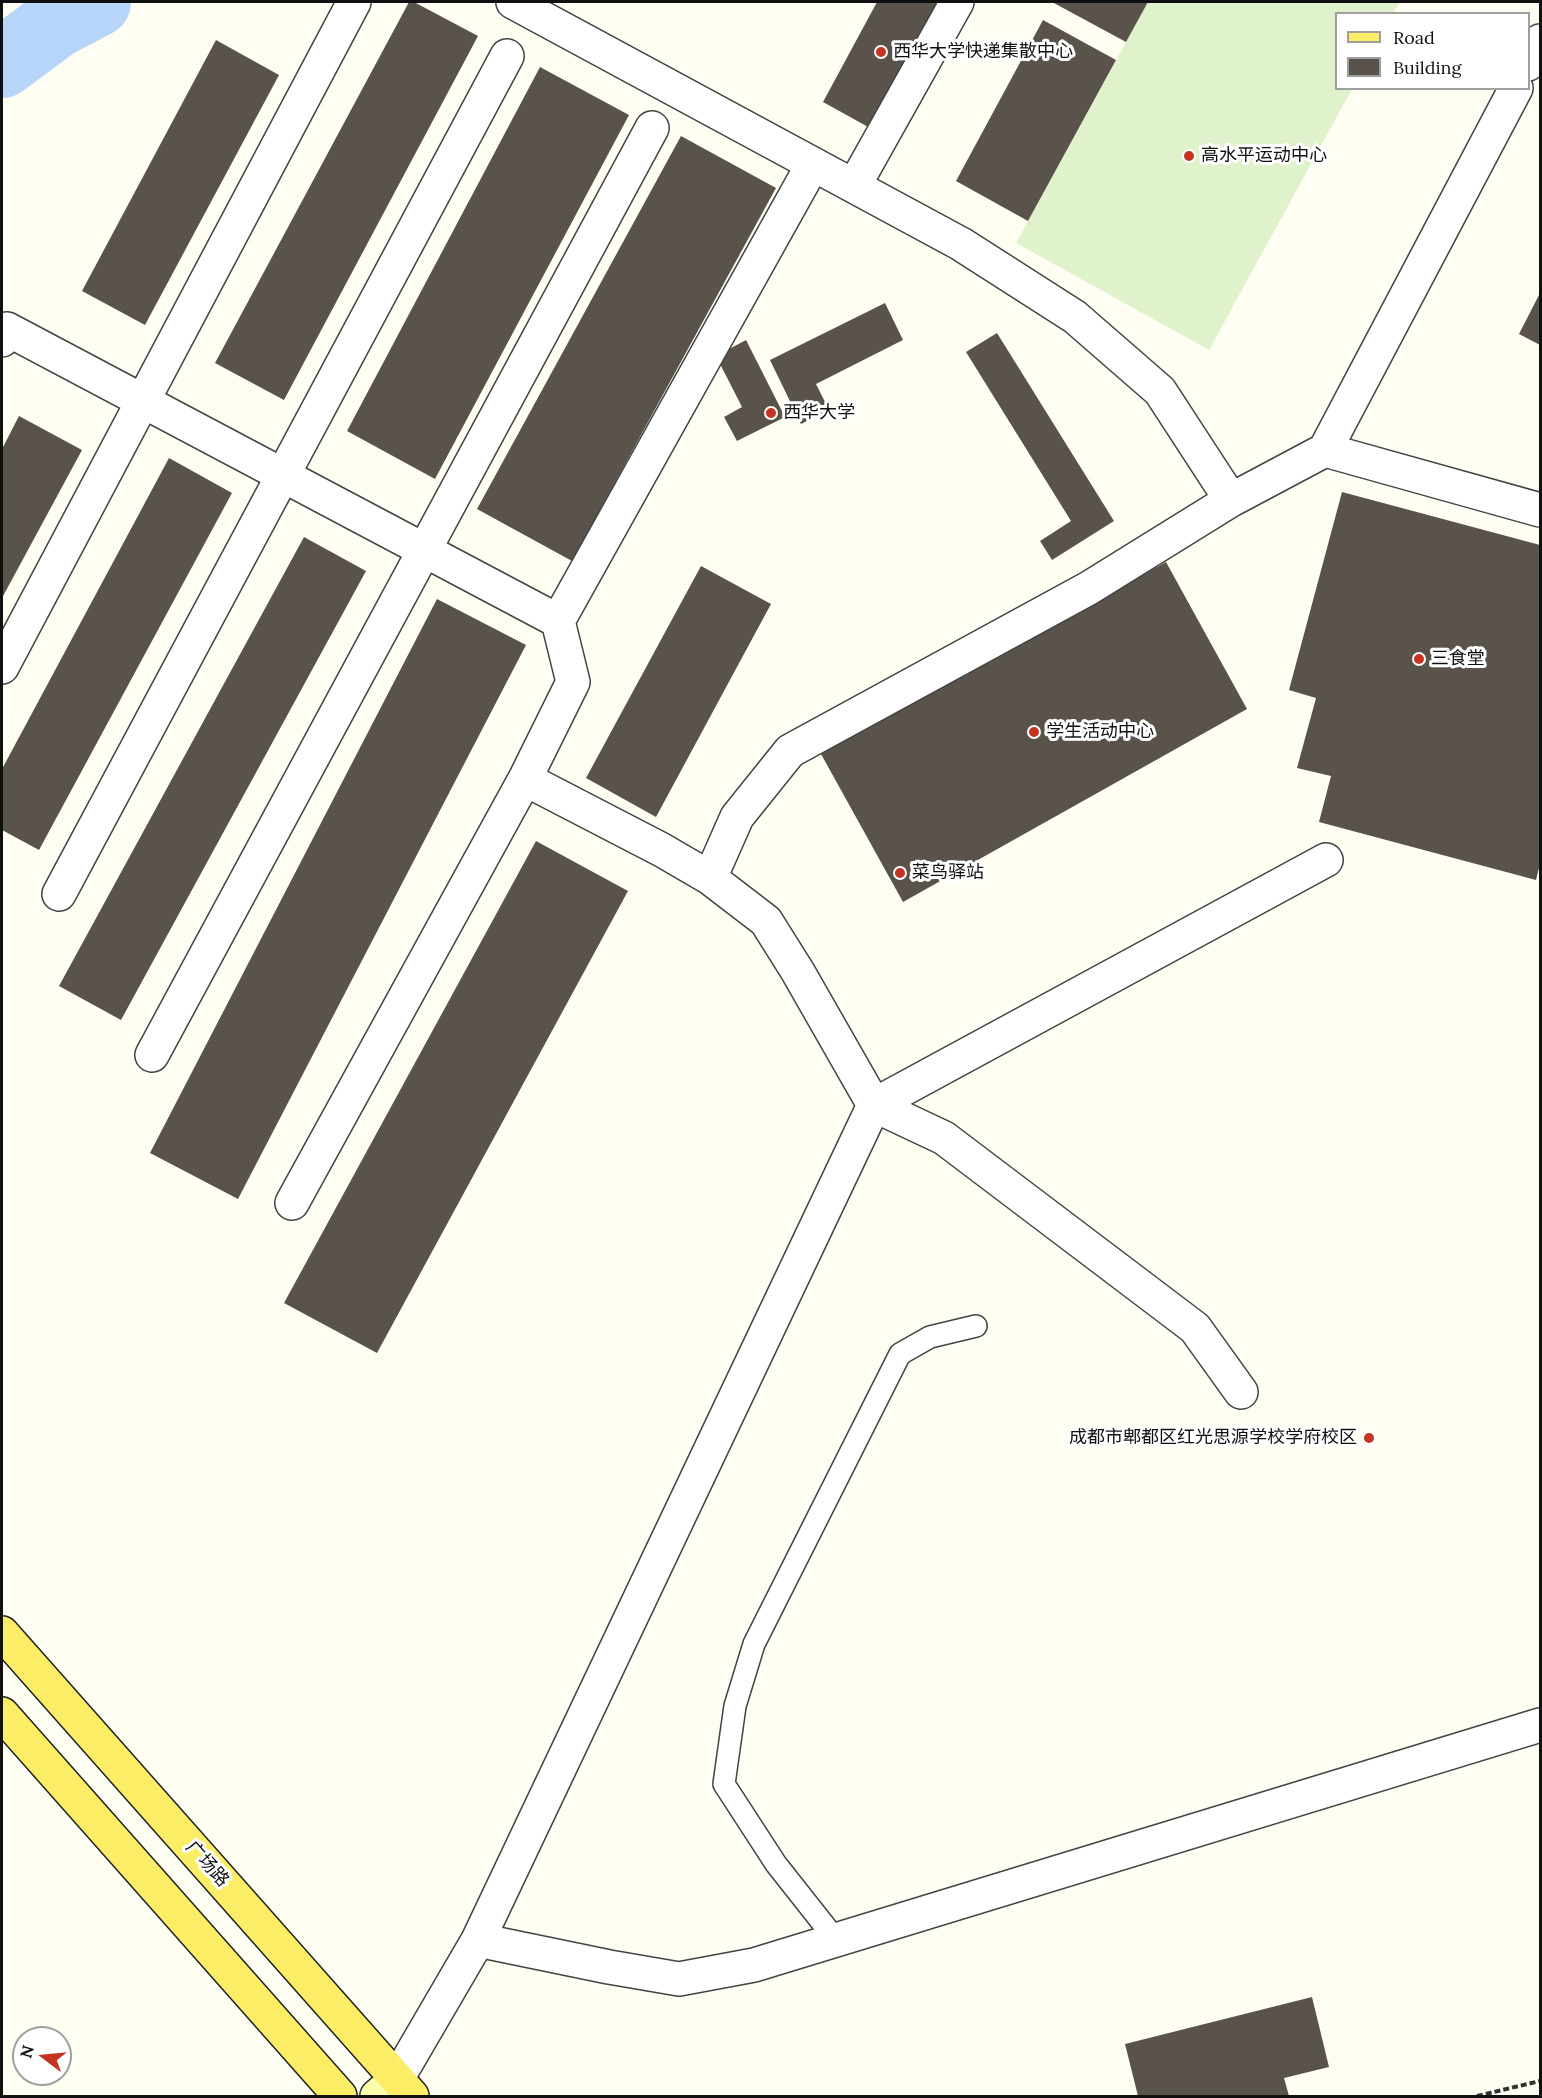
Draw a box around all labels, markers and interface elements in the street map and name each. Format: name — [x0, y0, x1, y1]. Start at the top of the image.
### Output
legend — [1335, 12, 1530, 90]
text: Road — [1393, 26, 1435, 49]
place label: 西华大学快递集散中心 — [893, 41, 1073, 63]
marker: 西华大学快递集散中心 — [874, 45, 888, 59]
text: Building — [1393, 56, 1461, 79]
place label: 高水平运动中心 — [1201, 145, 1327, 167]
marker: 高水平运动中心 — [1182, 149, 1196, 163]
place label: 西华大学 — [783, 402, 855, 424]
marker: 西华大学 — [764, 406, 778, 420]
place label: 三食堂 — [1431, 648, 1485, 670]
marker: 三食堂 — [1412, 652, 1426, 666]
place label: 学生活动中心 — [1046, 721, 1154, 743]
marker: 学生活动中心 — [1027, 725, 1041, 739]
place label: 菜鸟驿站 — [912, 862, 984, 884]
marker: 菜鸟驿站 — [893, 866, 907, 880]
place label: 成都市郫都区红光思源学校学府校区 — [1069, 1427, 1357, 1449]
marker: 成都市郫都区红光思源学校学府校区 — [1362, 1431, 1376, 1445]
street label: 广场路 — [181, 1837, 233, 1891]
north arrow — [12, 2026, 72, 2086]
text: N — [15, 2043, 38, 2060]

